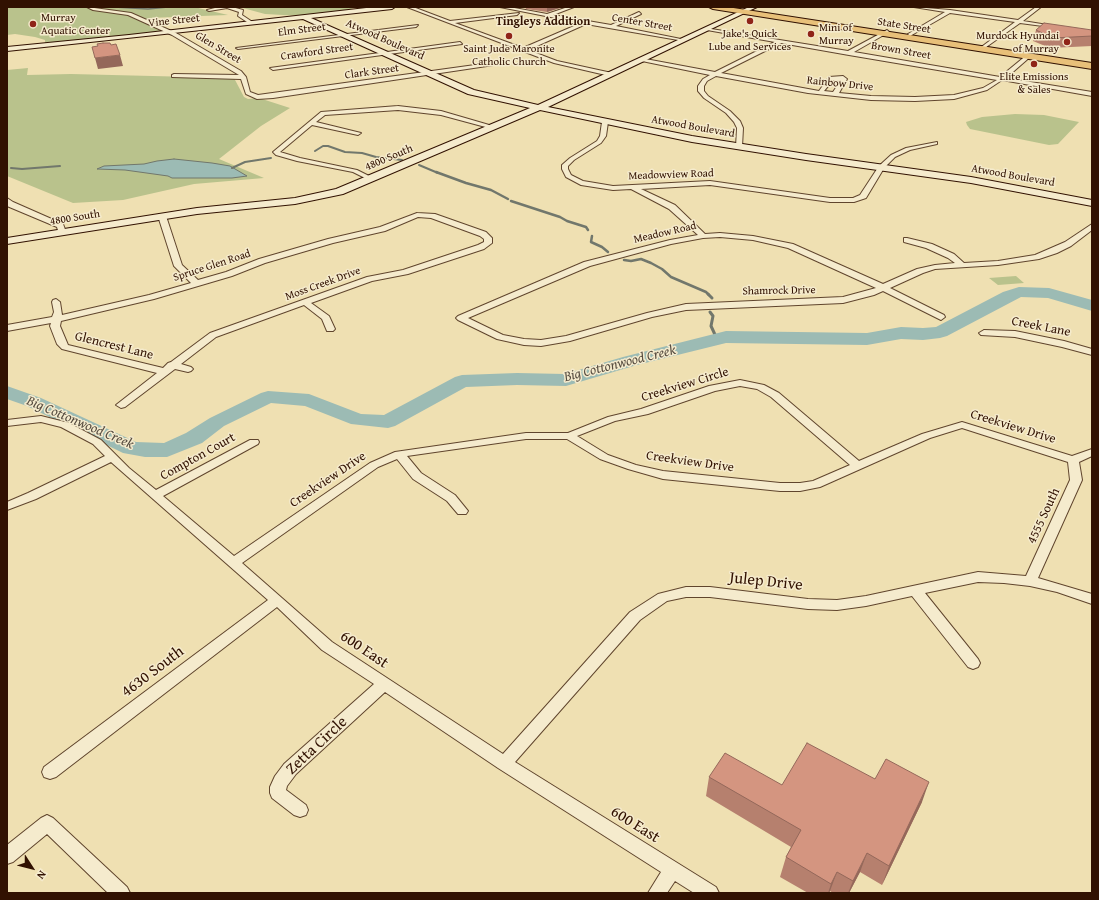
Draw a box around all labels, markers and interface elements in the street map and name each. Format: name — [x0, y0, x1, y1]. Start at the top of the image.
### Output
place label: Murray Aquatic Center — [41, 11, 110, 37]
street label: Center Street — [611, 11, 673, 35]
street label: Vine Street — [148, 12, 200, 30]
district label: Tingleys Addition — [496, 15, 590, 29]
street label: State Street — [876, 15, 932, 37]
marker: Jake's Quick Lube and Services — [745, 16, 755, 26]
street label: Atwood Boulevard — [344, 17, 426, 63]
marker: Murray Aquatic Center — [28, 19, 38, 29]
street label: Elm Street — [277, 21, 327, 39]
place label: Mini of Murray — [819, 21, 854, 47]
place label: Jake's Quick Lube and Services — [709, 27, 791, 53]
street label: Glen Street — [193, 29, 243, 67]
marker: Mini of Murray — [806, 29, 816, 39]
place label: Murdock Hyundai of Murray — [976, 29, 1059, 55]
marker: Saint Jude Maronite Catholic Church — [504, 31, 514, 41]
marker: Murdock Hyundai of Murray — [1062, 37, 1072, 47]
street label: Brown Street — [870, 39, 932, 63]
street label: Crawford Street — [280, 40, 354, 64]
place label: Saint Jude Maronite Catholic Church — [463, 42, 555, 68]
marker: Elite Emissions & Sales — [1029, 59, 1039, 69]
street label: Clark Street — [344, 62, 400, 82]
place label: Elite Emissions & Sales — [1000, 70, 1068, 96]
street label: Rainbow Drive — [806, 74, 874, 94]
street label: Atwood Boulevard — [650, 113, 736, 141]
street label: 4800 South — [363, 142, 415, 174]
street label: Atwood Boulevard — [970, 162, 1056, 190]
street label: Meadowview Road — [628, 167, 714, 183]
street label: 4800 South — [49, 208, 101, 228]
street label: Meadow Road — [632, 219, 698, 247]
street label: Spruce Glen Road — [172, 247, 252, 285]
street label: Moss Creek Drive — [284, 264, 362, 304]
street label: Shamrock Drive — [742, 284, 816, 298]
street label: Creek Lane — [1010, 314, 1072, 340]
street label: Glencrest Lane — [73, 329, 155, 363]
water label: Big Cottonwood Creek — [562, 342, 678, 386]
street label: Creekview Circle — [639, 364, 731, 406]
water label: Big Cottonwood Creek — [24, 393, 136, 453]
street label: Creekview Drive — [968, 407, 1058, 447]
street label: Compton Court — [158, 430, 238, 484]
street label: Creekview Drive — [645, 448, 735, 476]
street label: Creekview Drive — [287, 449, 369, 511]
street label: 4555 South — [1024, 486, 1064, 546]
street label: Julep Drive — [728, 569, 804, 595]
street label: 600 East — [336, 627, 392, 673]
street label: 4630 South — [118, 642, 188, 702]
street label: Zetta Circle — [282, 713, 352, 779]
street label: 600 East — [607, 802, 663, 848]
north arrow — [12, 848, 52, 888]
text: N — [33, 867, 50, 883]

